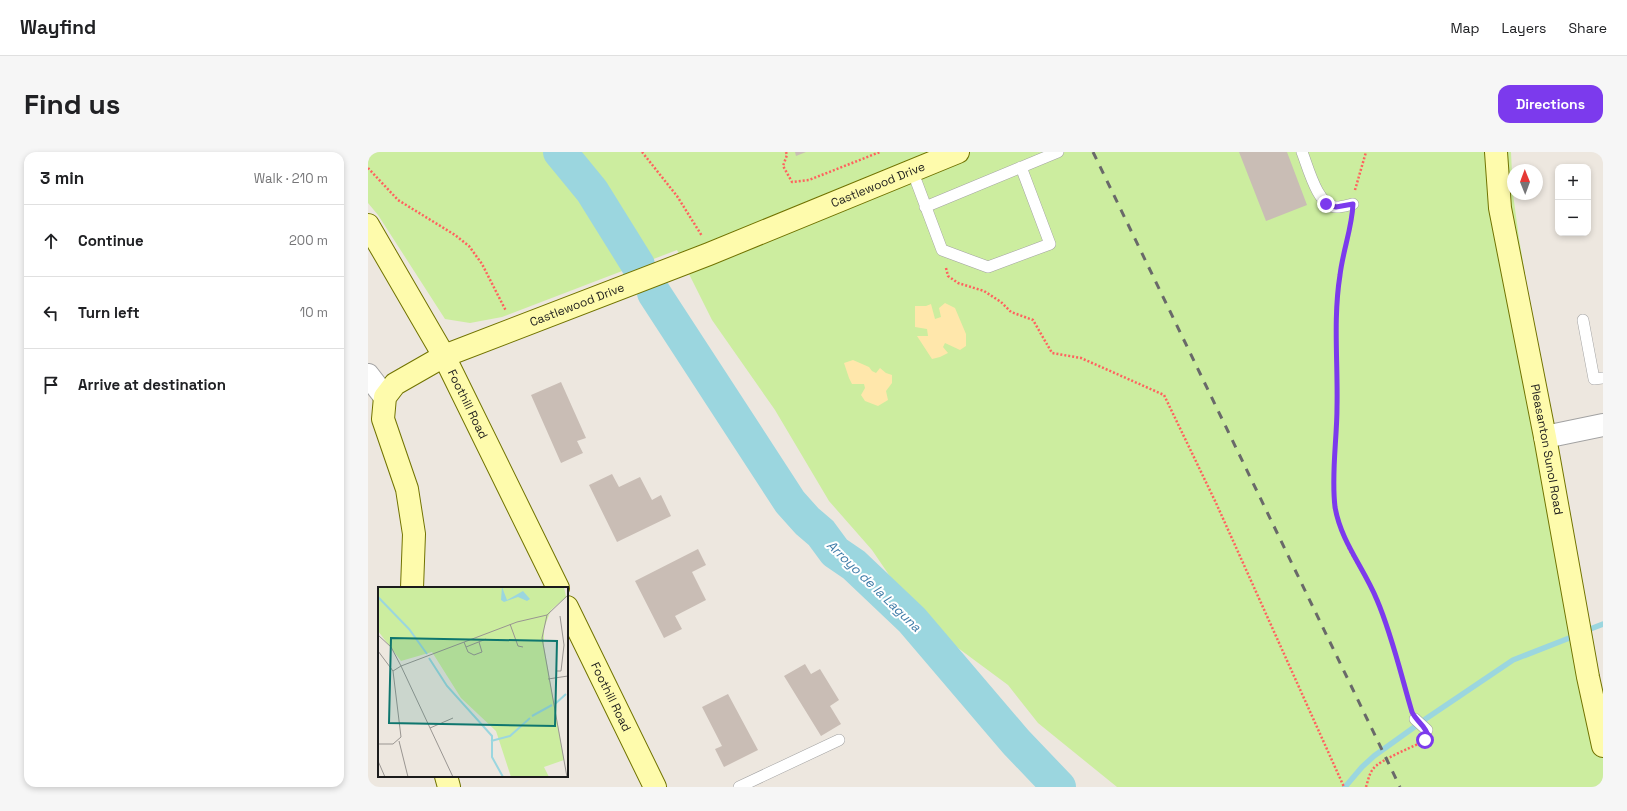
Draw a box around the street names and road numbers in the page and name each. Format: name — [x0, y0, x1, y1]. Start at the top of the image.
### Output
street label: Castlewood Drive — [829, 158, 927, 211]
street label: Castlewood Drive — [527, 279, 627, 330]
street label: Foothill Road — [444, 367, 491, 441]
street label: Pleasanton Sunol Road — [1527, 383, 1567, 516]
street label: Foothill Road — [587, 659, 635, 734]

